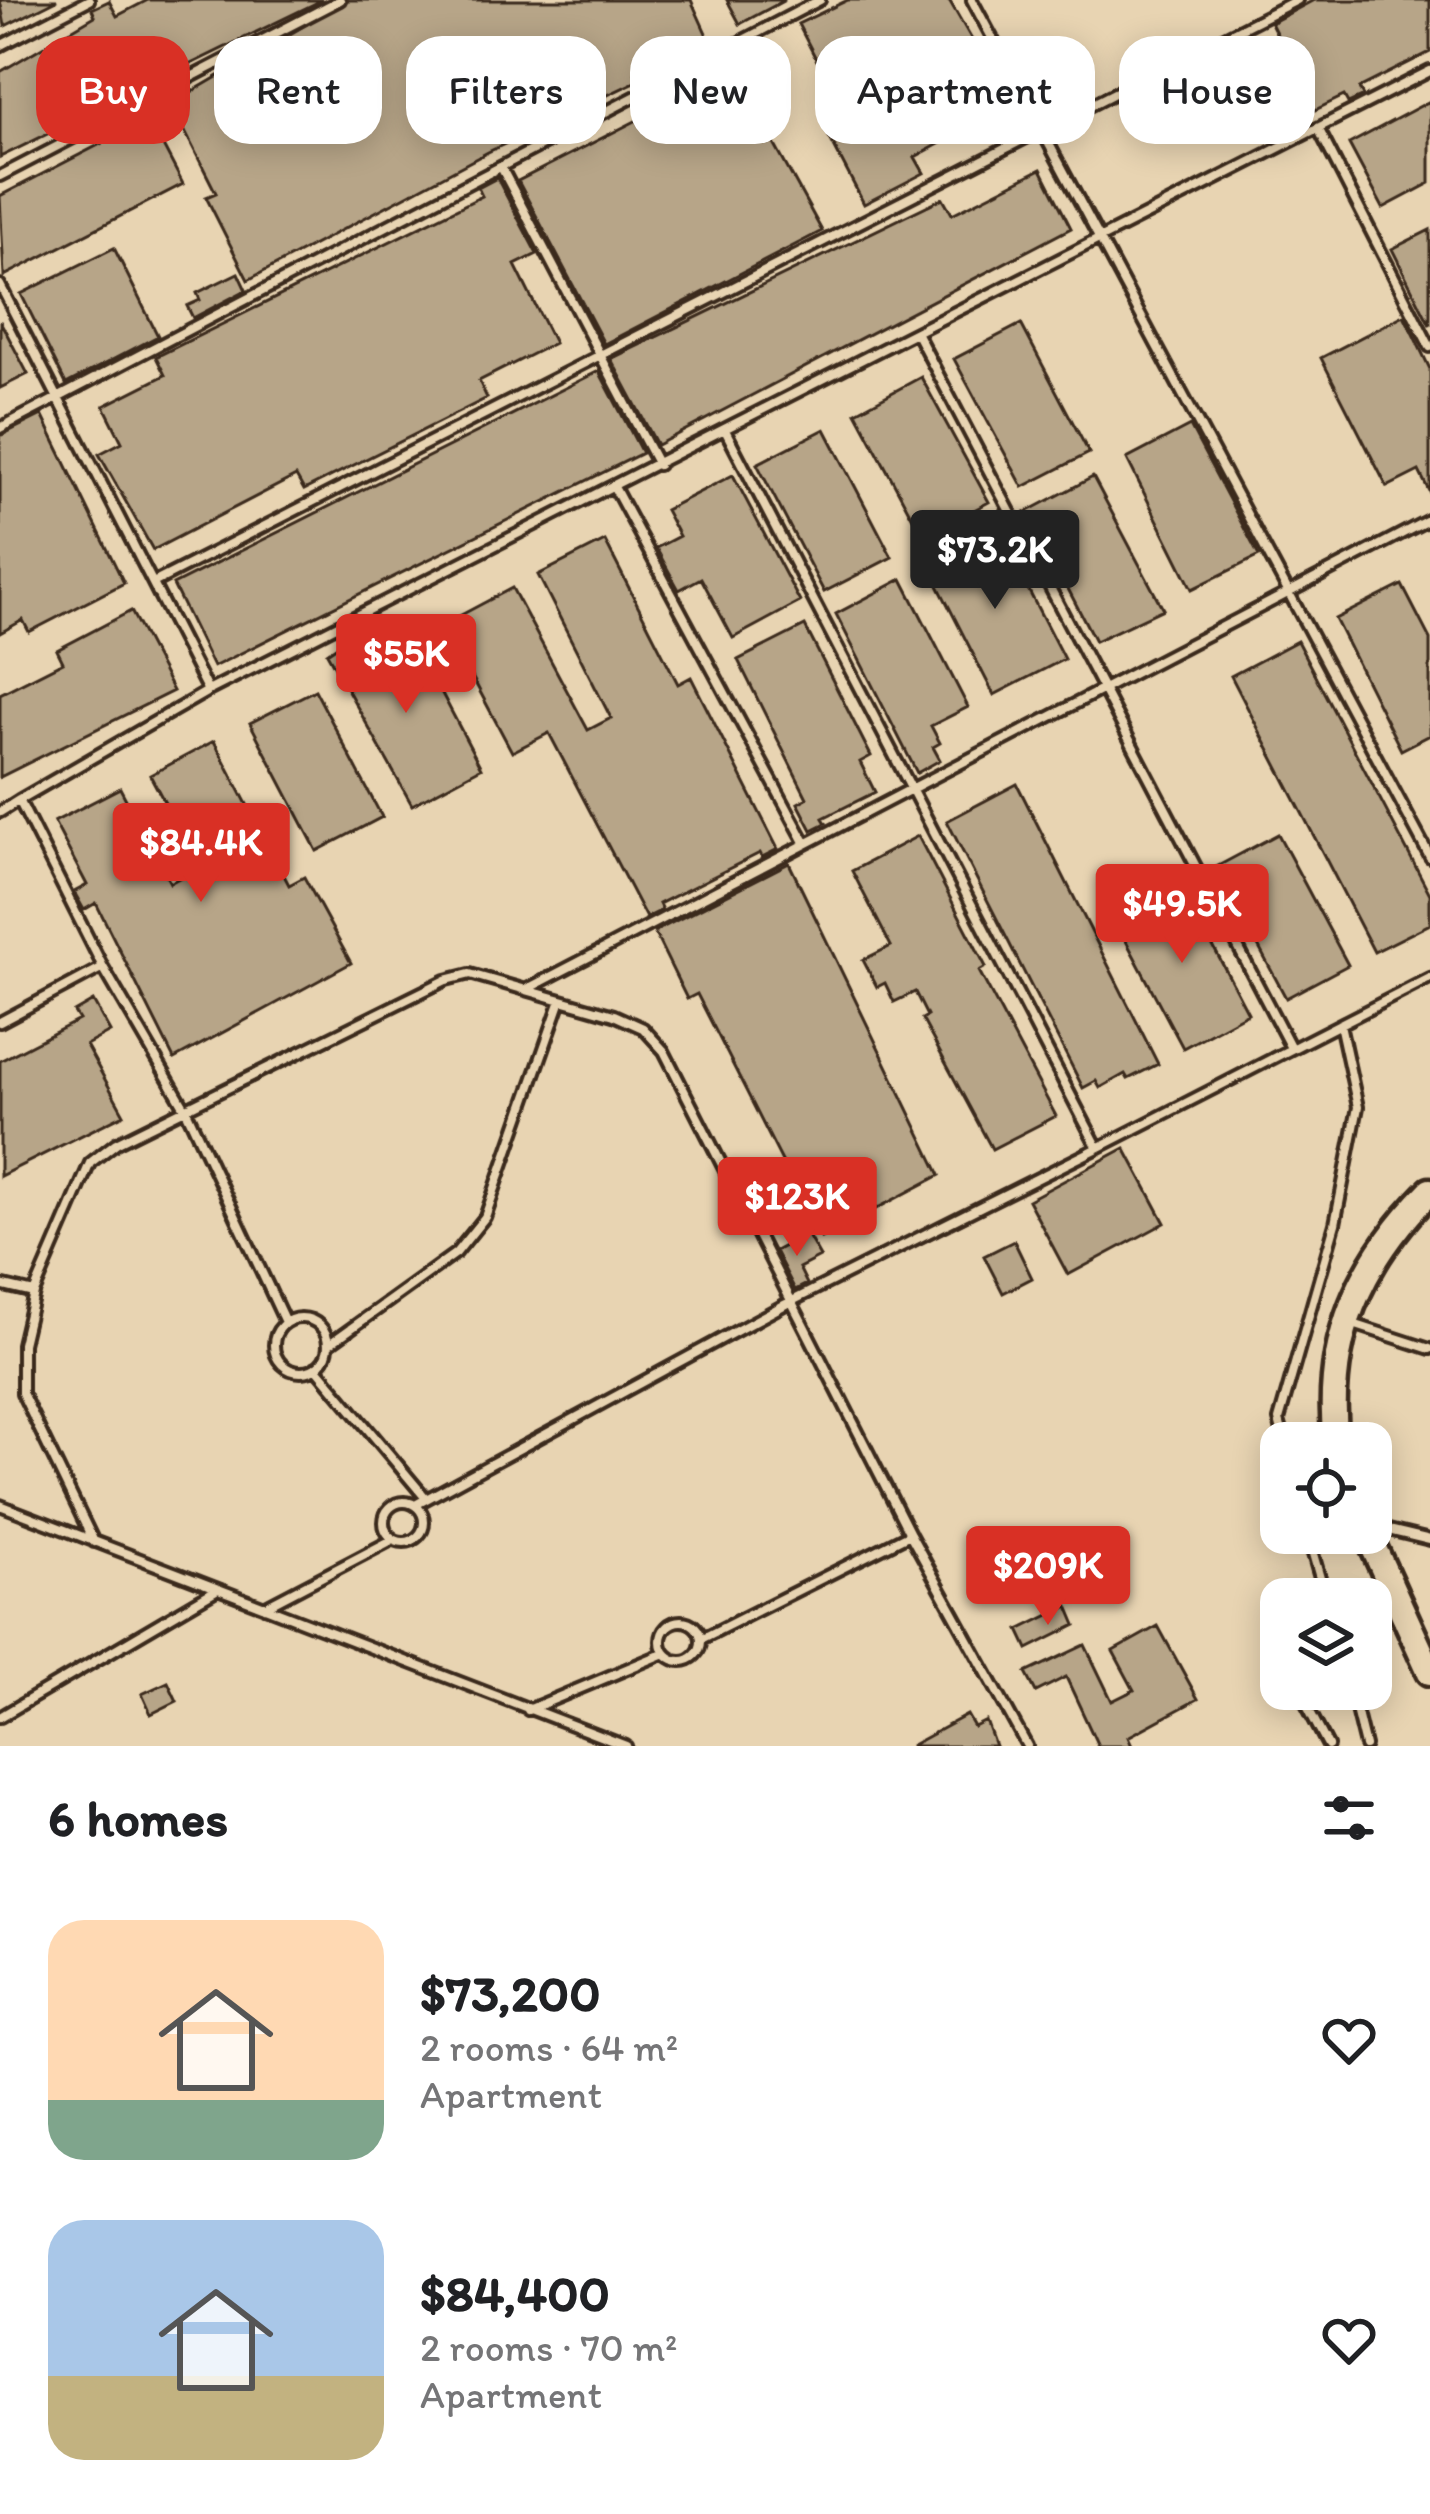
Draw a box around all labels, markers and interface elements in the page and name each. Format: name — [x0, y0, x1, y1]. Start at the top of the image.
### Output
chip: Buy — [36, 36, 190, 144]
chip: Rent — [214, 36, 382, 144]
chip: Filters — [406, 36, 606, 144]
chip: New — [630, 36, 791, 144]
chip: Apartment — [815, 36, 1095, 144]
chip: House — [1119, 36, 1315, 144]
pin: $73.2K — [897, 510, 1093, 612]
text: $73.2K — [937, 525, 1053, 572]
pin: $55K — [335, 614, 477, 716]
text: $55K — [363, 629, 449, 676]
pin: $84.4K — [103, 803, 299, 905]
text: $84.4K — [140, 818, 262, 865]
pin: $49.5K — [1084, 864, 1280, 966]
text: $49.5K — [1123, 879, 1241, 926]
pin: $123K — [713, 1157, 881, 1259]
text: $123K — [745, 1172, 849, 1219]
map controls — [1260, 1422, 1392, 1710]
button: locate — [1260, 1422, 1392, 1554]
pin: $209K — [964, 1526, 1132, 1628]
text: $209K — [993, 1541, 1103, 1588]
button: layers — [1260, 1578, 1392, 1710]
icon: filters — [1316, 1785, 1382, 1851]
text: 6 homes — [48, 1788, 228, 1849]
text: $73,200 — [420, 1963, 601, 2024]
icon: home — [144, 1968, 288, 2112]
icon: heart — [1316, 2007, 1382, 2073]
text: 2 rooms · 64 m² — [420, 2024, 678, 2071]
text: Apartment — [420, 2071, 602, 2118]
text: $84,400 — [420, 2263, 610, 2324]
icon: home — [144, 2268, 288, 2412]
icon: heart — [1316, 2307, 1382, 2373]
text: 2 rooms · 70 m² — [420, 2324, 678, 2371]
text: Apartment — [420, 2371, 602, 2418]

